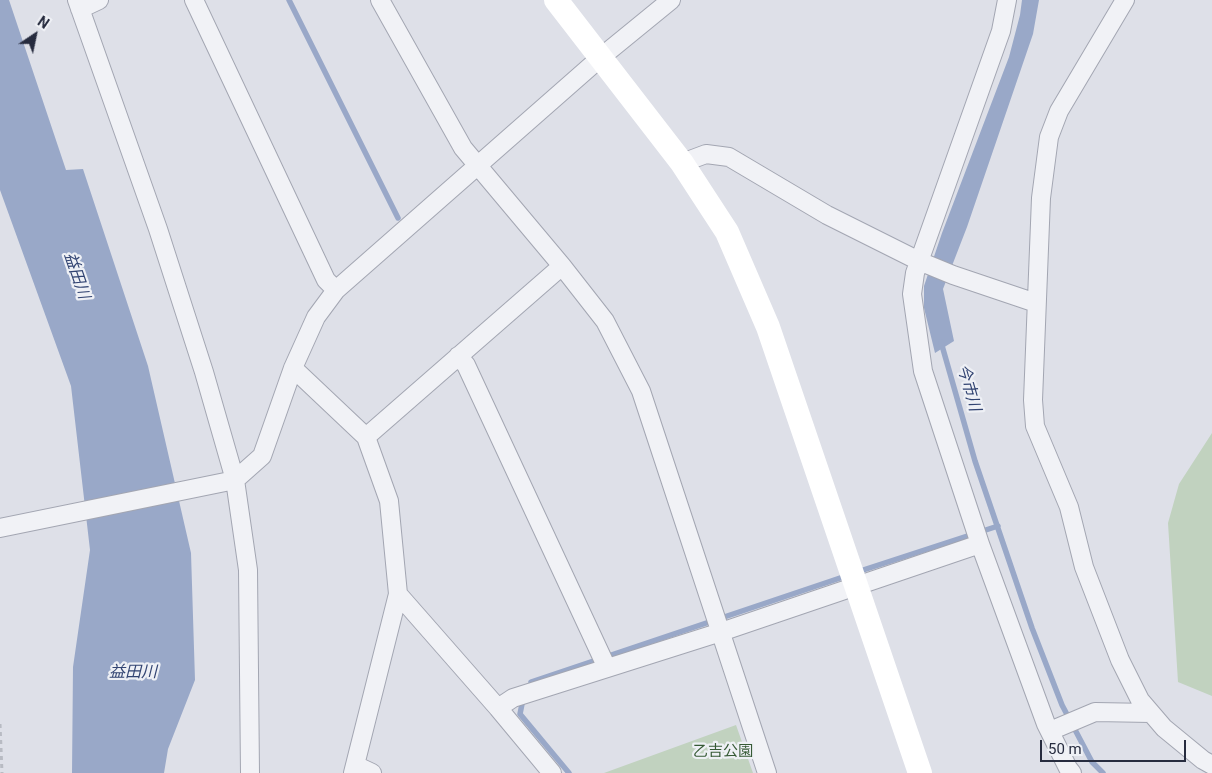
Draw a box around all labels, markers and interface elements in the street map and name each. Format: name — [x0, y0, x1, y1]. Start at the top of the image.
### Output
north arrow — [10, 10, 60, 60]
text: N — [35, 13, 52, 32]
water label: 益田川 — [59, 250, 93, 302]
water label: 今市川 — [952, 362, 984, 414]
water label: 益田川 — [109, 663, 157, 683]
scale bar — [1042, 730, 1188, 762]
text: 50 m — [1048, 740, 1082, 758]
park label: 乙吉公園 — [693, 743, 753, 761]

